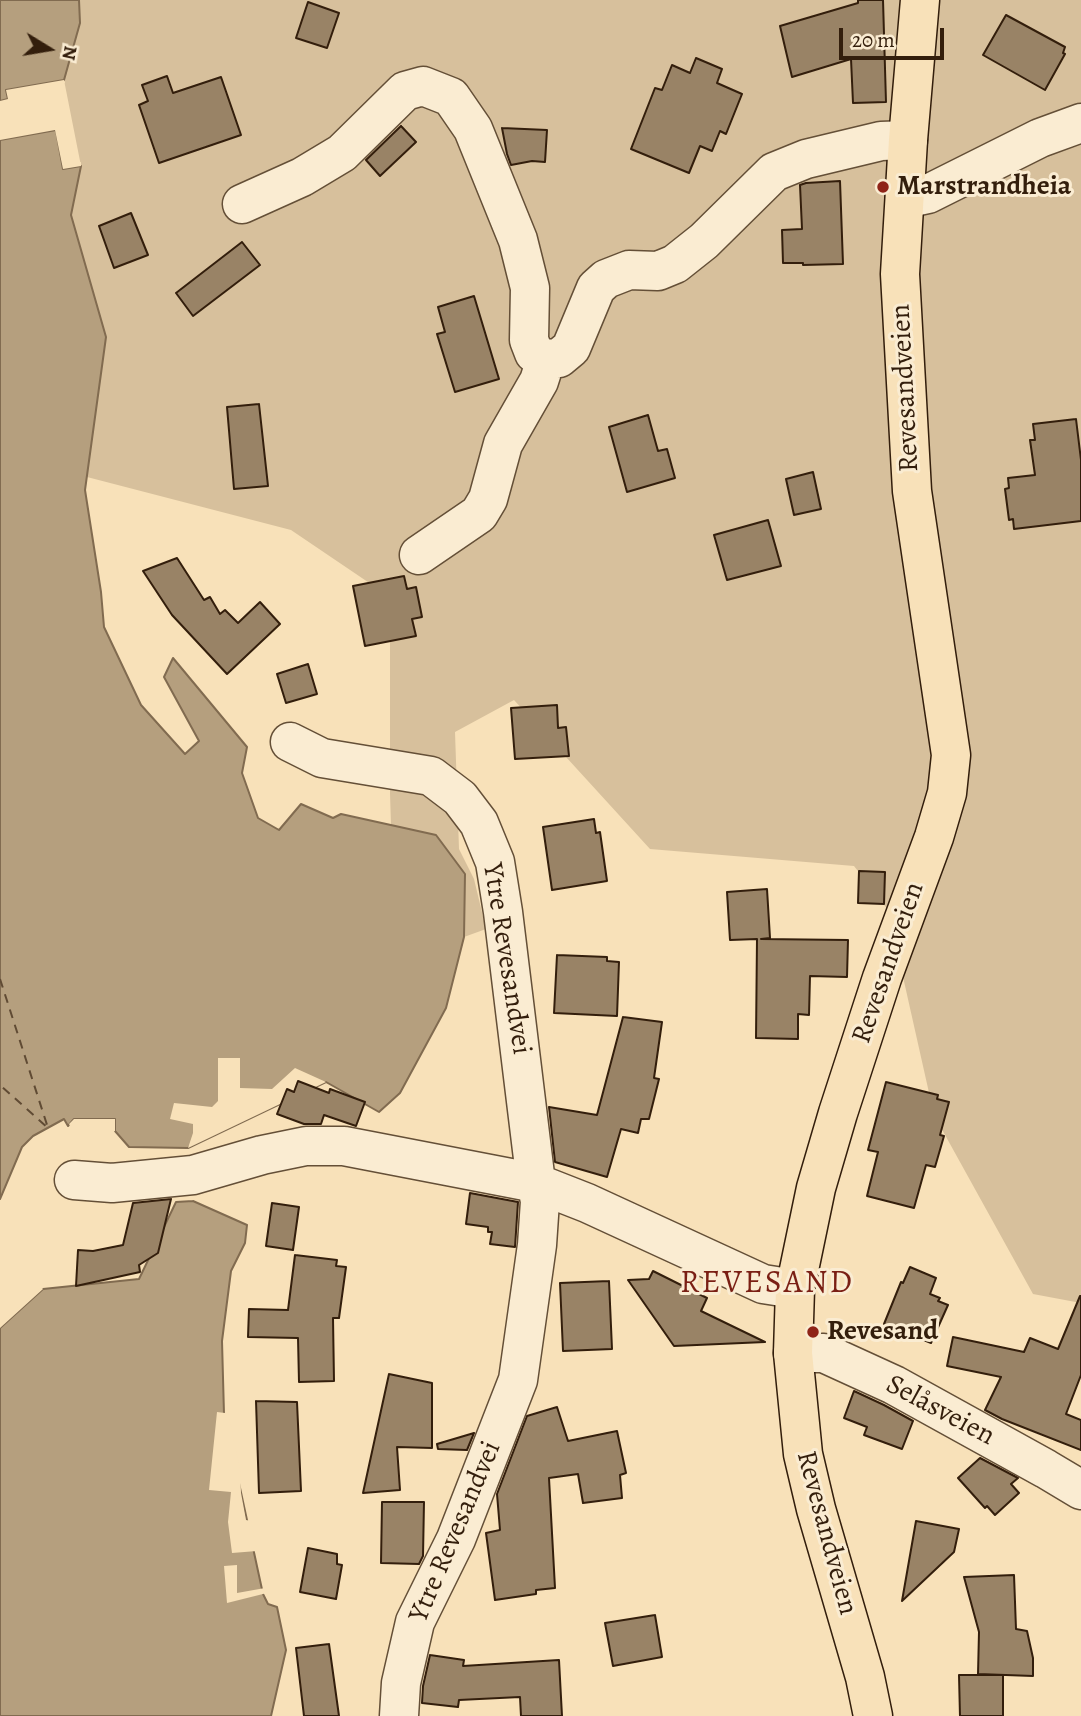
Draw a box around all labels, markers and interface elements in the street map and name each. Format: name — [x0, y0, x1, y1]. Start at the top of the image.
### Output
north arrow — [14, 14, 84, 84]
scale bar — [843, 14, 948, 58]
text: 20 m — [852, 26, 895, 54]
text: N — [56, 44, 84, 62]
place label: Marstrandheia — [897, 170, 1071, 204]
marker: Marstrandheia — [875, 179, 891, 195]
street label: Revesandveien — [885, 303, 927, 473]
street label: Ytre Revesandvei — [474, 861, 538, 1057]
street label: Revesandveien — [846, 878, 932, 1048]
district label: REVESAND — [681, 1265, 853, 1303]
place label: Revesand — [827, 1315, 938, 1349]
marker: Revesand — [805, 1324, 821, 1340]
street label: Selåsveien — [880, 1368, 1000, 1454]
street label: Ytre Revesandvei — [403, 1436, 509, 1628]
street label: Revesandveien — [788, 1447, 864, 1619]

